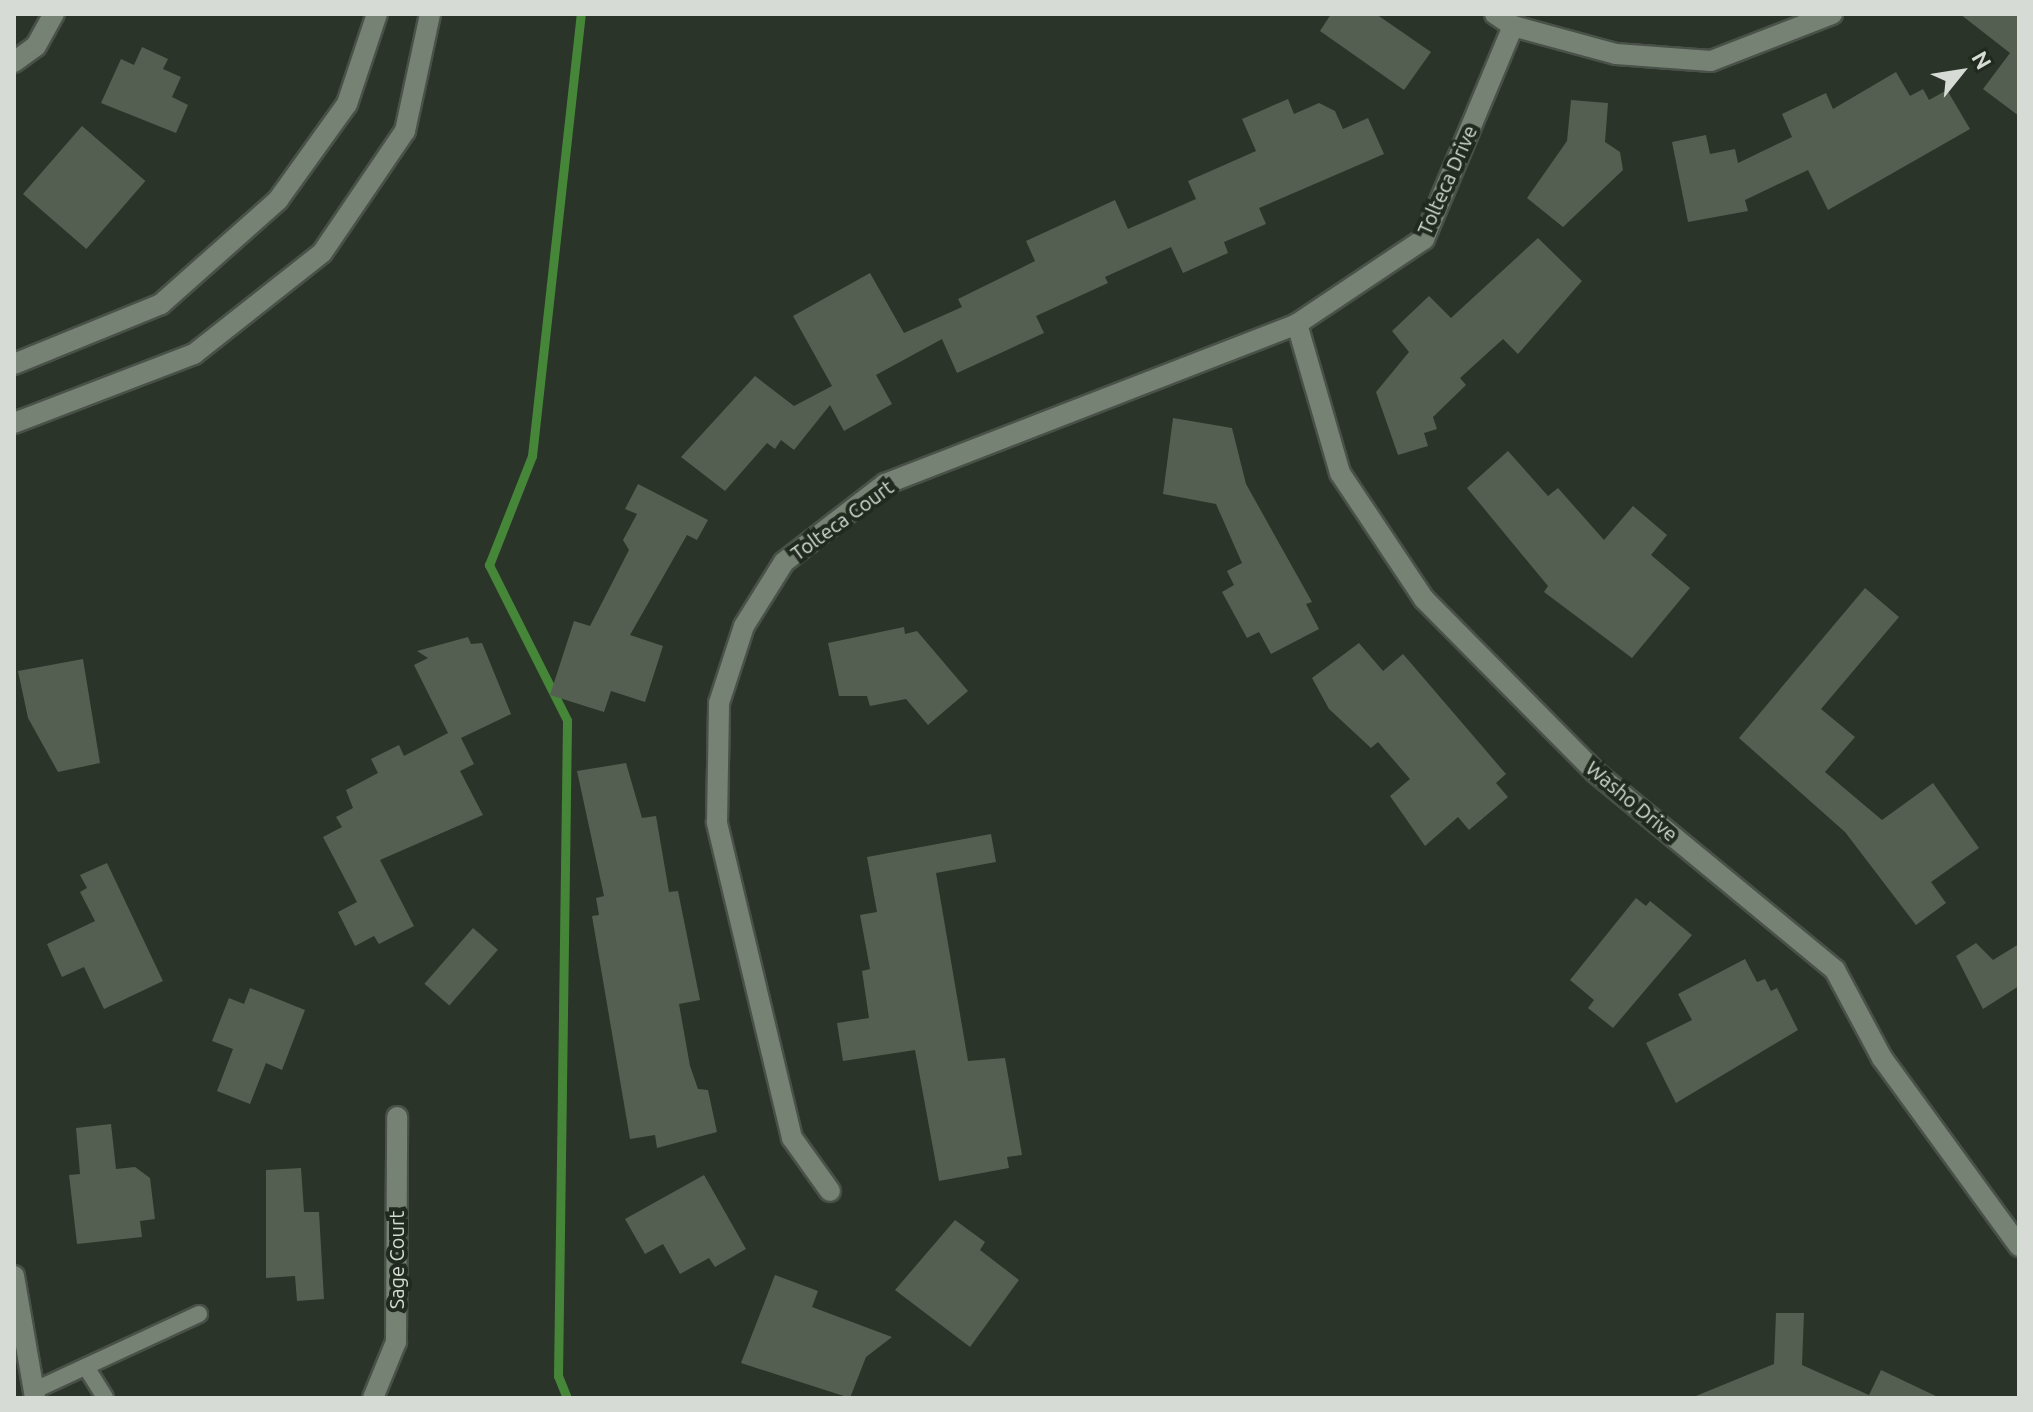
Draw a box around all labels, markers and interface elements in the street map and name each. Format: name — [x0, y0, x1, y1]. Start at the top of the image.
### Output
north arrow — [1921, 32, 2001, 112]
text: N — [1967, 46, 1997, 73]
street label: Tolteca Drive — [1412, 122, 1482, 238]
street label: Tolteca Court — [786, 475, 898, 565]
street label: Washo Drive — [1581, 756, 1683, 846]
street label: Sage Court — [384, 1211, 408, 1309]

